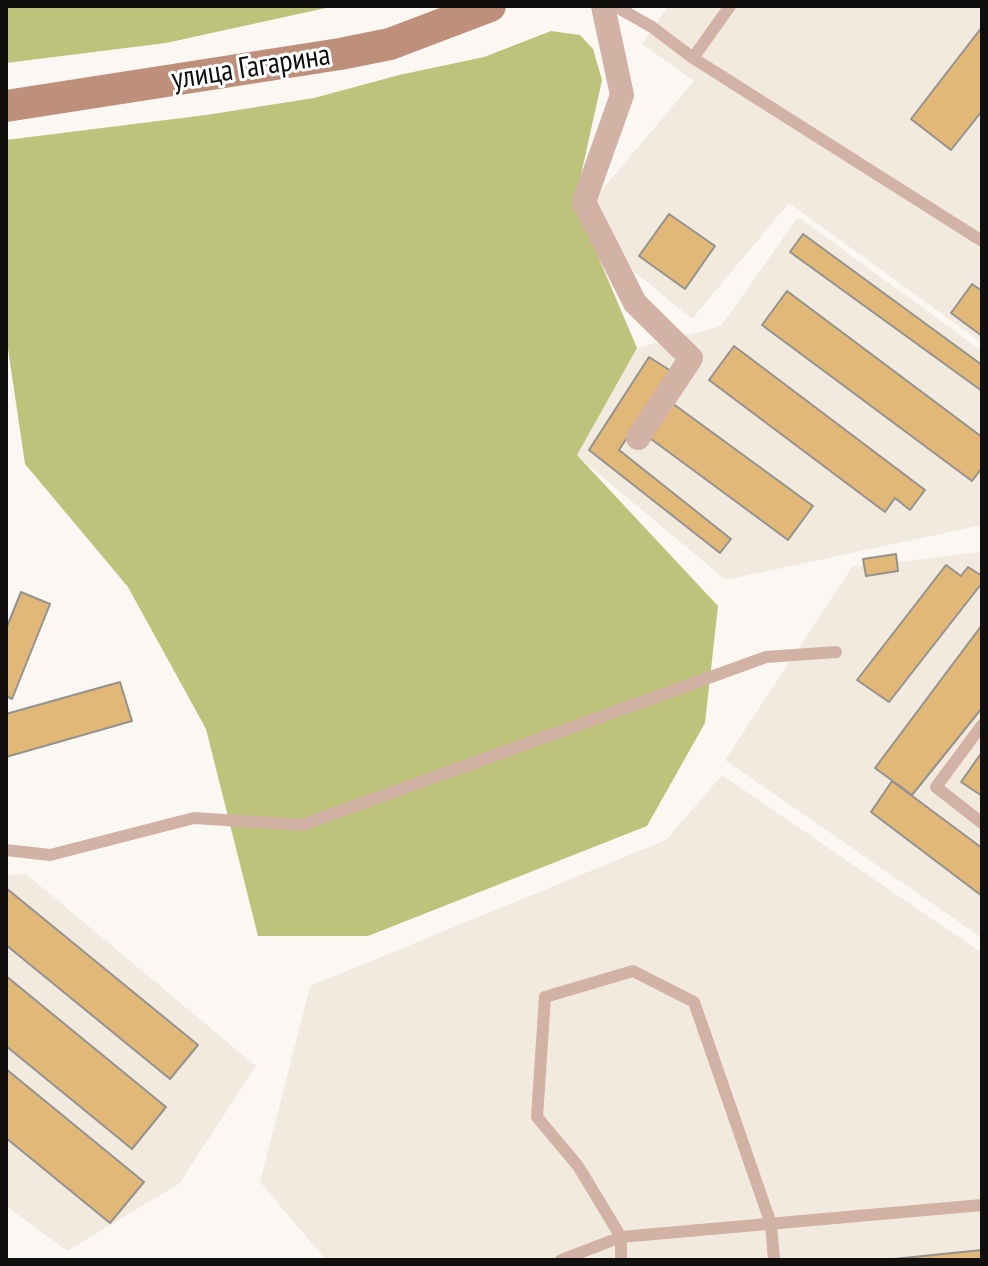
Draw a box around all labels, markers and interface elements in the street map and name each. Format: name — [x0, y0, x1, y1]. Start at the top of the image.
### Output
street label: улица Гагарина — [169, 38, 333, 98]

